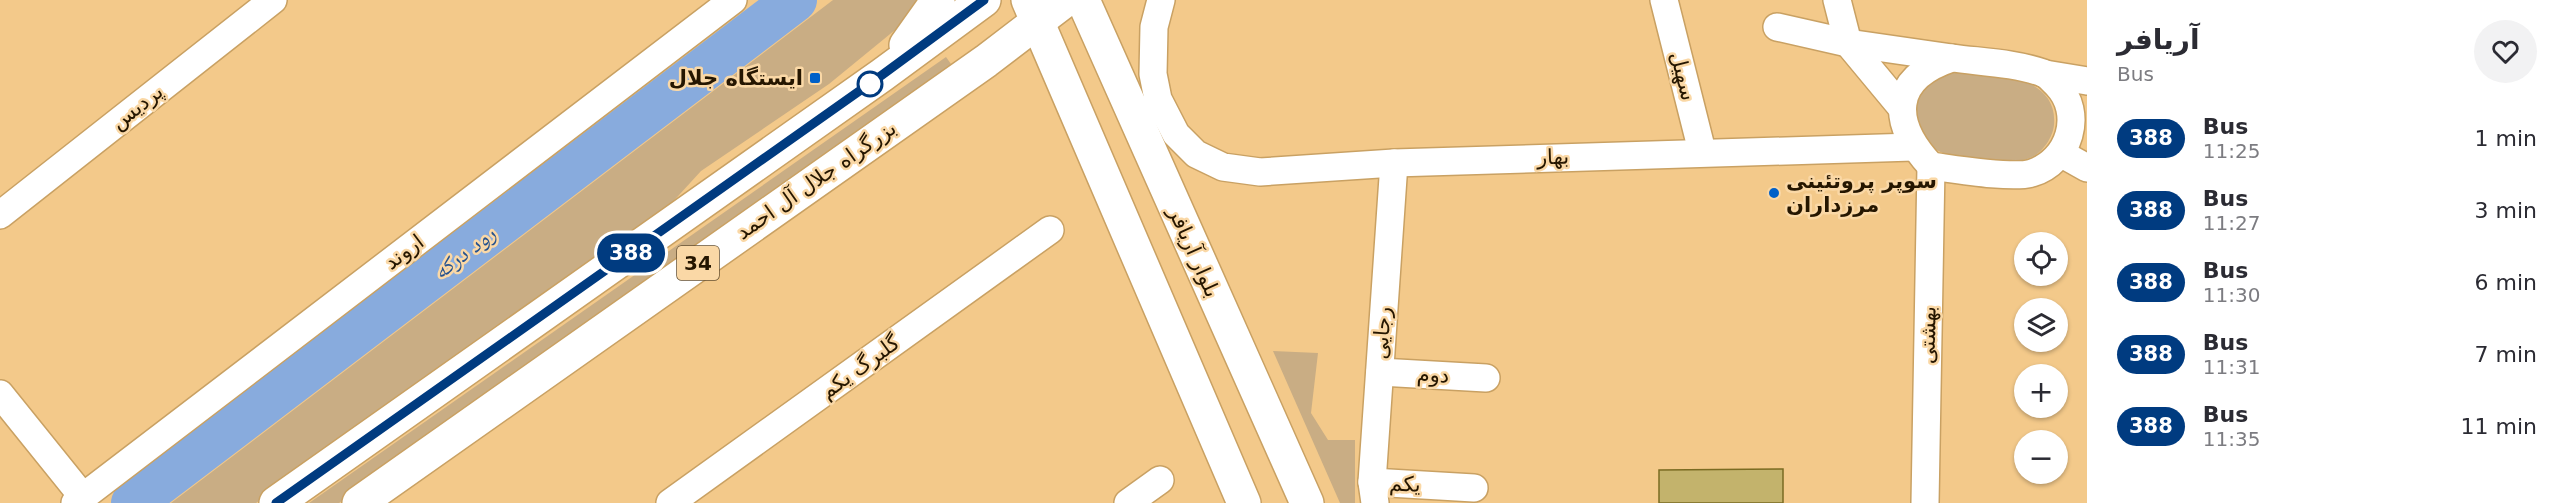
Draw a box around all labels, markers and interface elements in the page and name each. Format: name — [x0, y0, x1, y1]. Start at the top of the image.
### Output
button: heart — [2474, 20, 2537, 83]
text: آریافر — [2117, 23, 2200, 56]
street label: سهیل — [1665, 49, 1701, 103]
text: Bus — [2117, 62, 2154, 86]
place label: ایستگاه جلال — [669, 65, 803, 90]
marker: ایستگاه جلال — [808, 71, 822, 85]
unlabelled marker — [857, 71, 883, 97]
street label: پردیس — [106, 79, 168, 135]
text: Bus — [2203, 114, 2248, 139]
street label: بزرگراه جلال آل احمد — [731, 115, 901, 244]
text: 388 — [2129, 126, 2173, 150]
text: 1 min — [2475, 126, 2537, 151]
text: 11:25 — [2203, 139, 2260, 163]
street label: بهار — [1536, 144, 1569, 170]
place label: سوپر پروتئینی مرزداران — [1786, 169, 1937, 217]
marker: سوپر پروتئینی مرزداران — [1767, 186, 1781, 200]
text: Bus — [2203, 186, 2248, 211]
text: 388 — [2129, 198, 2173, 222]
text: 3 min — [2475, 198, 2537, 223]
street label: بلوار آریافر — [1163, 202, 1225, 301]
text: 11:27 — [2203, 211, 2260, 235]
water label: رود درکه — [428, 221, 500, 284]
street label: اروند — [380, 229, 428, 275]
map controls — [2014, 232, 2068, 484]
button: locate — [2014, 232, 2068, 286]
line badge: 388 — [596, 234, 666, 272]
text: 388 — [609, 241, 653, 265]
road number: 34 — [677, 246, 719, 280]
text: Bus — [2203, 258, 2248, 283]
text: 388 — [2129, 270, 2173, 294]
text: 6 min — [2475, 270, 2537, 295]
text: 11:30 — [2203, 283, 2260, 307]
button: layers — [2014, 298, 2068, 352]
street label: رجایی — [1368, 306, 1396, 360]
street label: بهشتی — [1915, 306, 1941, 364]
street label: گلبرگ یکم — [816, 330, 905, 404]
text: Bus — [2203, 330, 2248, 355]
text: 388 — [2129, 342, 2173, 366]
text: 7 min — [2475, 342, 2537, 367]
text: 11:31 — [2203, 355, 2260, 379]
street label: دوم — [1416, 362, 1450, 388]
button: + — [2014, 364, 2068, 418]
text: Bus — [2203, 402, 2248, 427]
text: 388 — [2129, 414, 2173, 438]
text: 11 min — [2461, 414, 2537, 439]
text: 11:35 — [2203, 427, 2260, 451]
button: − — [2014, 430, 2068, 484]
street label: یکم — [1389, 471, 1421, 498]

